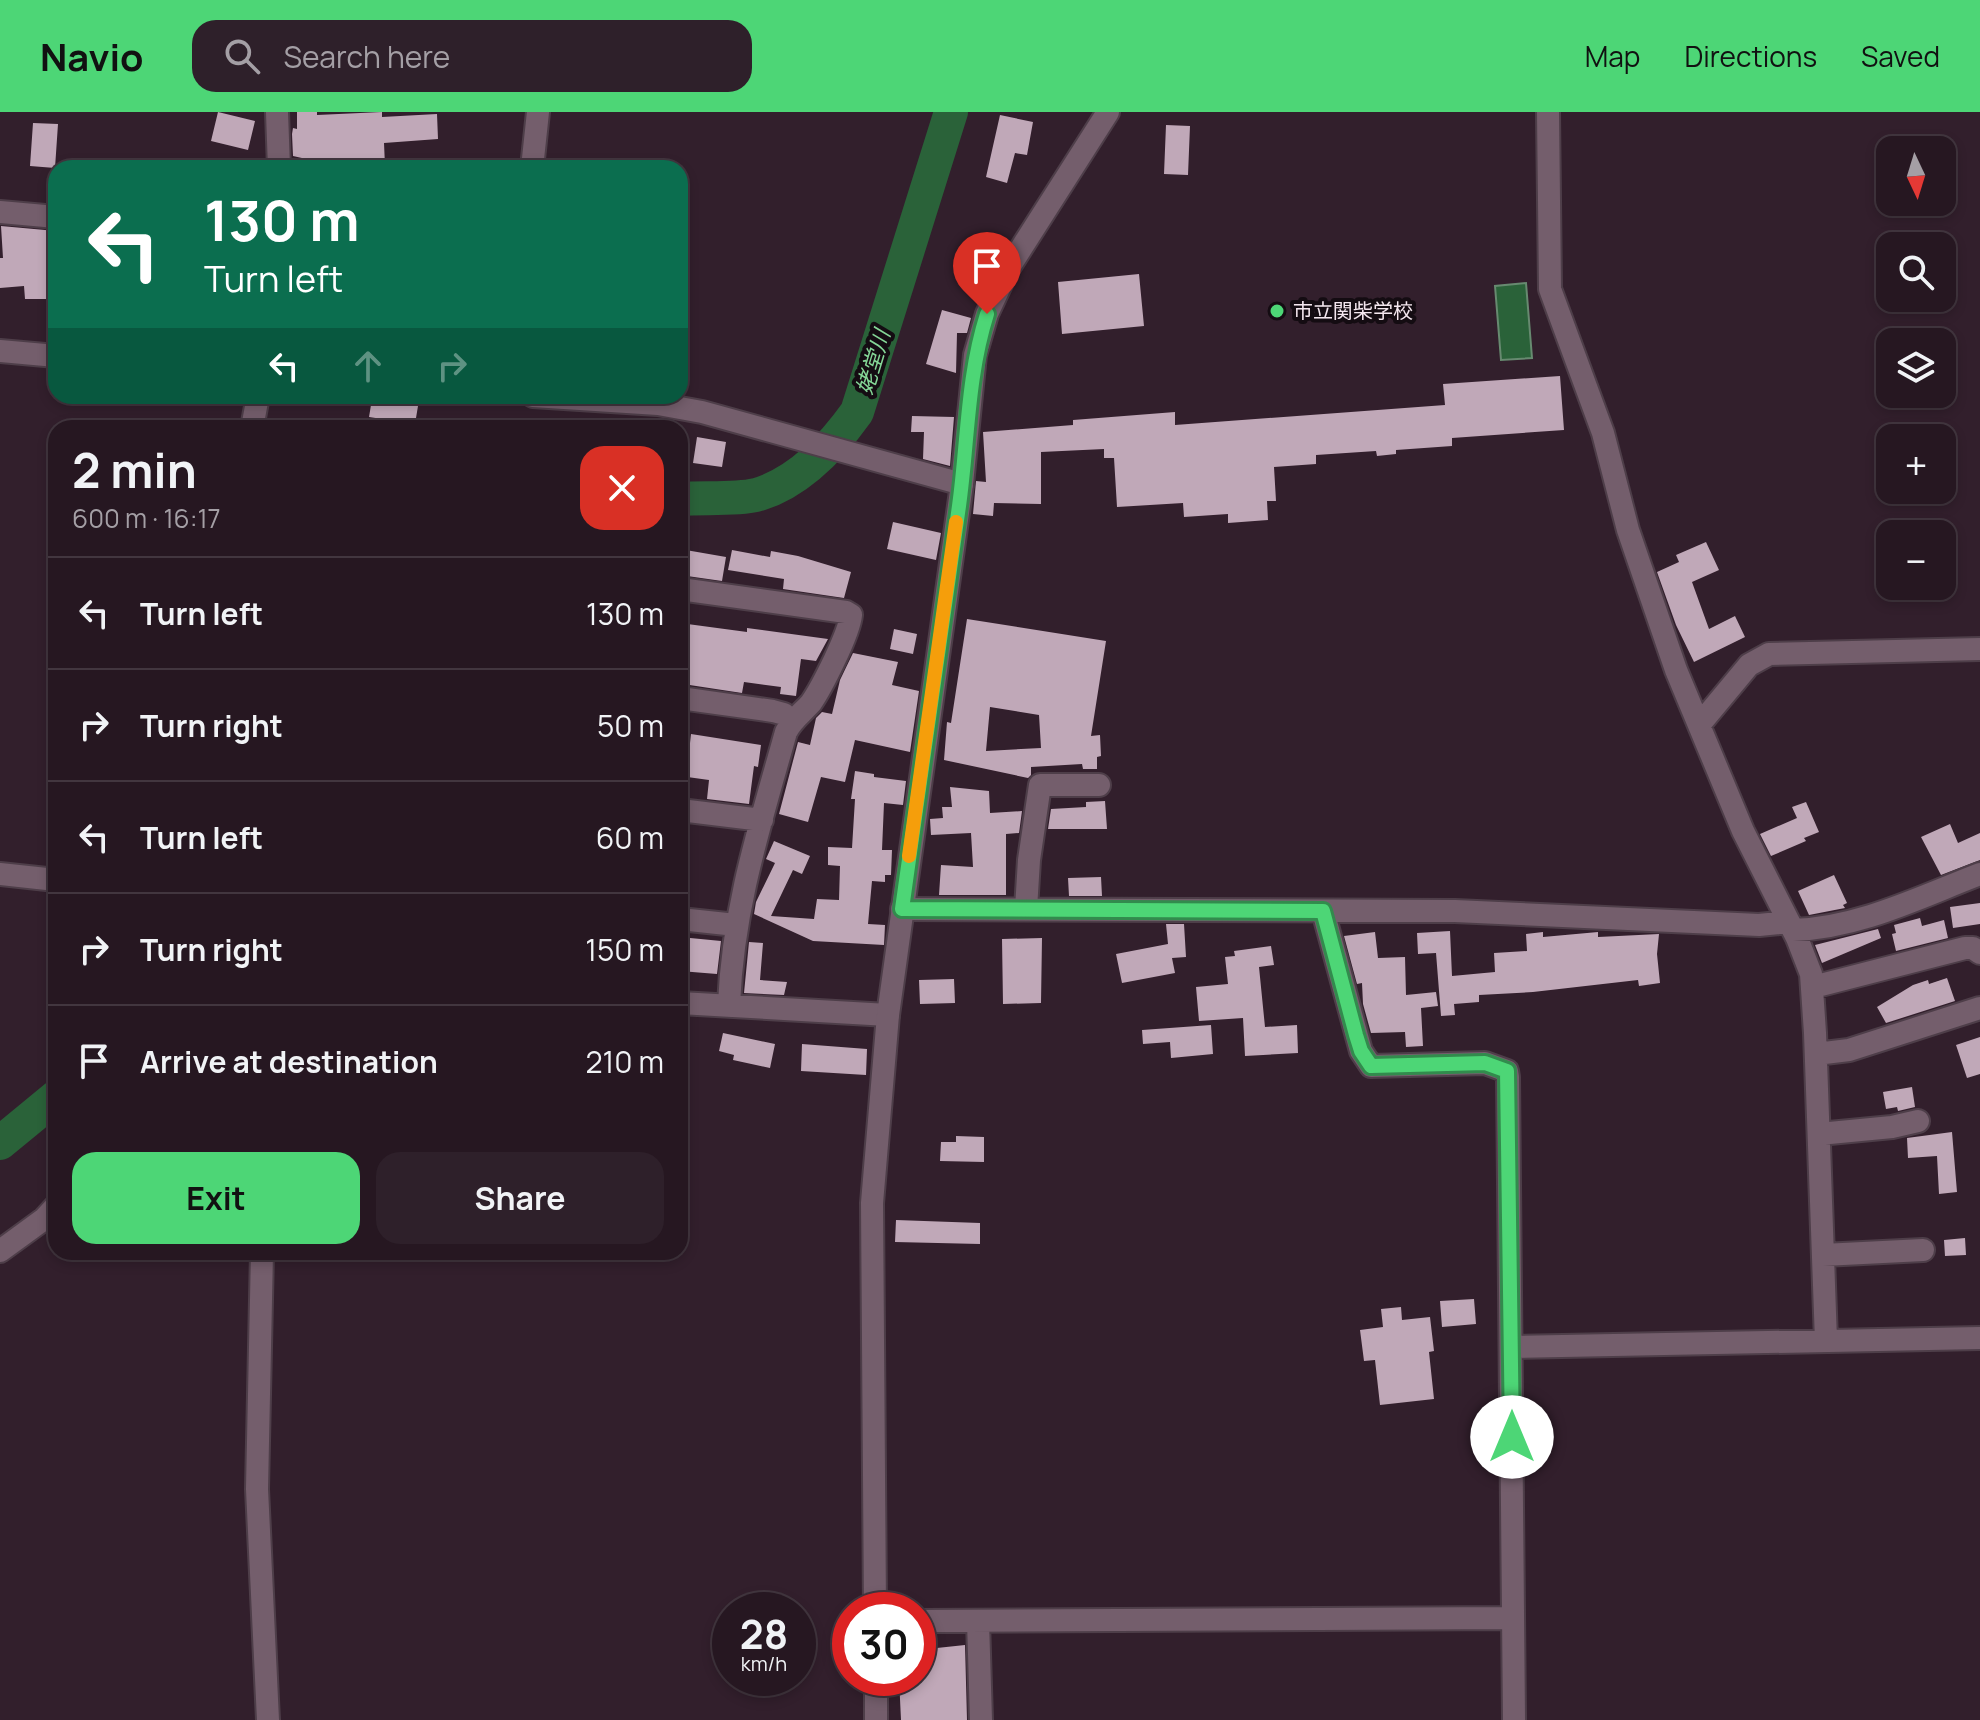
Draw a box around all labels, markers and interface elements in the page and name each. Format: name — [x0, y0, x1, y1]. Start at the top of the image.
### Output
search box — [192, 20, 752, 92]
text: Navio — [40, 30, 144, 82]
icon: search — [220, 34, 264, 78]
text: Search here — [284, 36, 450, 77]
text: Map — [1585, 37, 1640, 75]
text: Directions — [1684, 37, 1817, 75]
text: Saved — [1861, 37, 1940, 75]
north arrow — [1876, 136, 1956, 216]
map controls — [1876, 136, 1956, 600]
text: 130 m — [204, 181, 360, 258]
icon: left — [72, 192, 176, 296]
pin — [953, 232, 1021, 314]
button: search — [1876, 232, 1956, 312]
icon: arrive — [965, 244, 1009, 288]
text: Turn left — [204, 254, 343, 303]
place label: 市立関柴学校 — [1293, 297, 1413, 324]
marker: 市立関柴学校 — [1268, 302, 1286, 320]
water label: 姥堂川 — [849, 324, 898, 398]
button: layers — [1876, 328, 1956, 408]
icon: left — [262, 344, 306, 388]
icon: ahead — [346, 344, 390, 388]
icon: right — [430, 344, 474, 388]
button: + — [1876, 424, 1956, 504]
text: 2 min — [72, 437, 197, 502]
button: close — [580, 446, 664, 530]
text: 600 m · 16:17 — [72, 500, 221, 536]
button: − — [1876, 520, 1956, 600]
icon: left — [72, 591, 116, 635]
text: Turn left — [140, 593, 263, 634]
text: 130 m — [586, 593, 664, 634]
icon: right — [72, 703, 116, 747]
text: Turn right — [140, 705, 283, 746]
text: 50 m — [597, 705, 664, 746]
icon: left — [72, 815, 116, 859]
text: Turn left — [140, 817, 263, 858]
text: 60 m — [596, 817, 664, 858]
icon: right — [72, 927, 116, 971]
text: Turn right — [140, 929, 283, 970]
text: 150 m — [585, 929, 664, 970]
icon: arrive — [72, 1039, 116, 1083]
text: Arrive at destination — [140, 1041, 438, 1082]
text: 210 m — [585, 1041, 664, 1082]
button: Exit — [72, 1152, 360, 1244]
button: Share — [376, 1152, 664, 1244]
position arrow — [1470, 1395, 1554, 1479]
speed limit sign: 30 — [832, 1592, 936, 1696]
text: 28 — [740, 1606, 788, 1661]
text: km/h — [741, 1650, 787, 1677]

